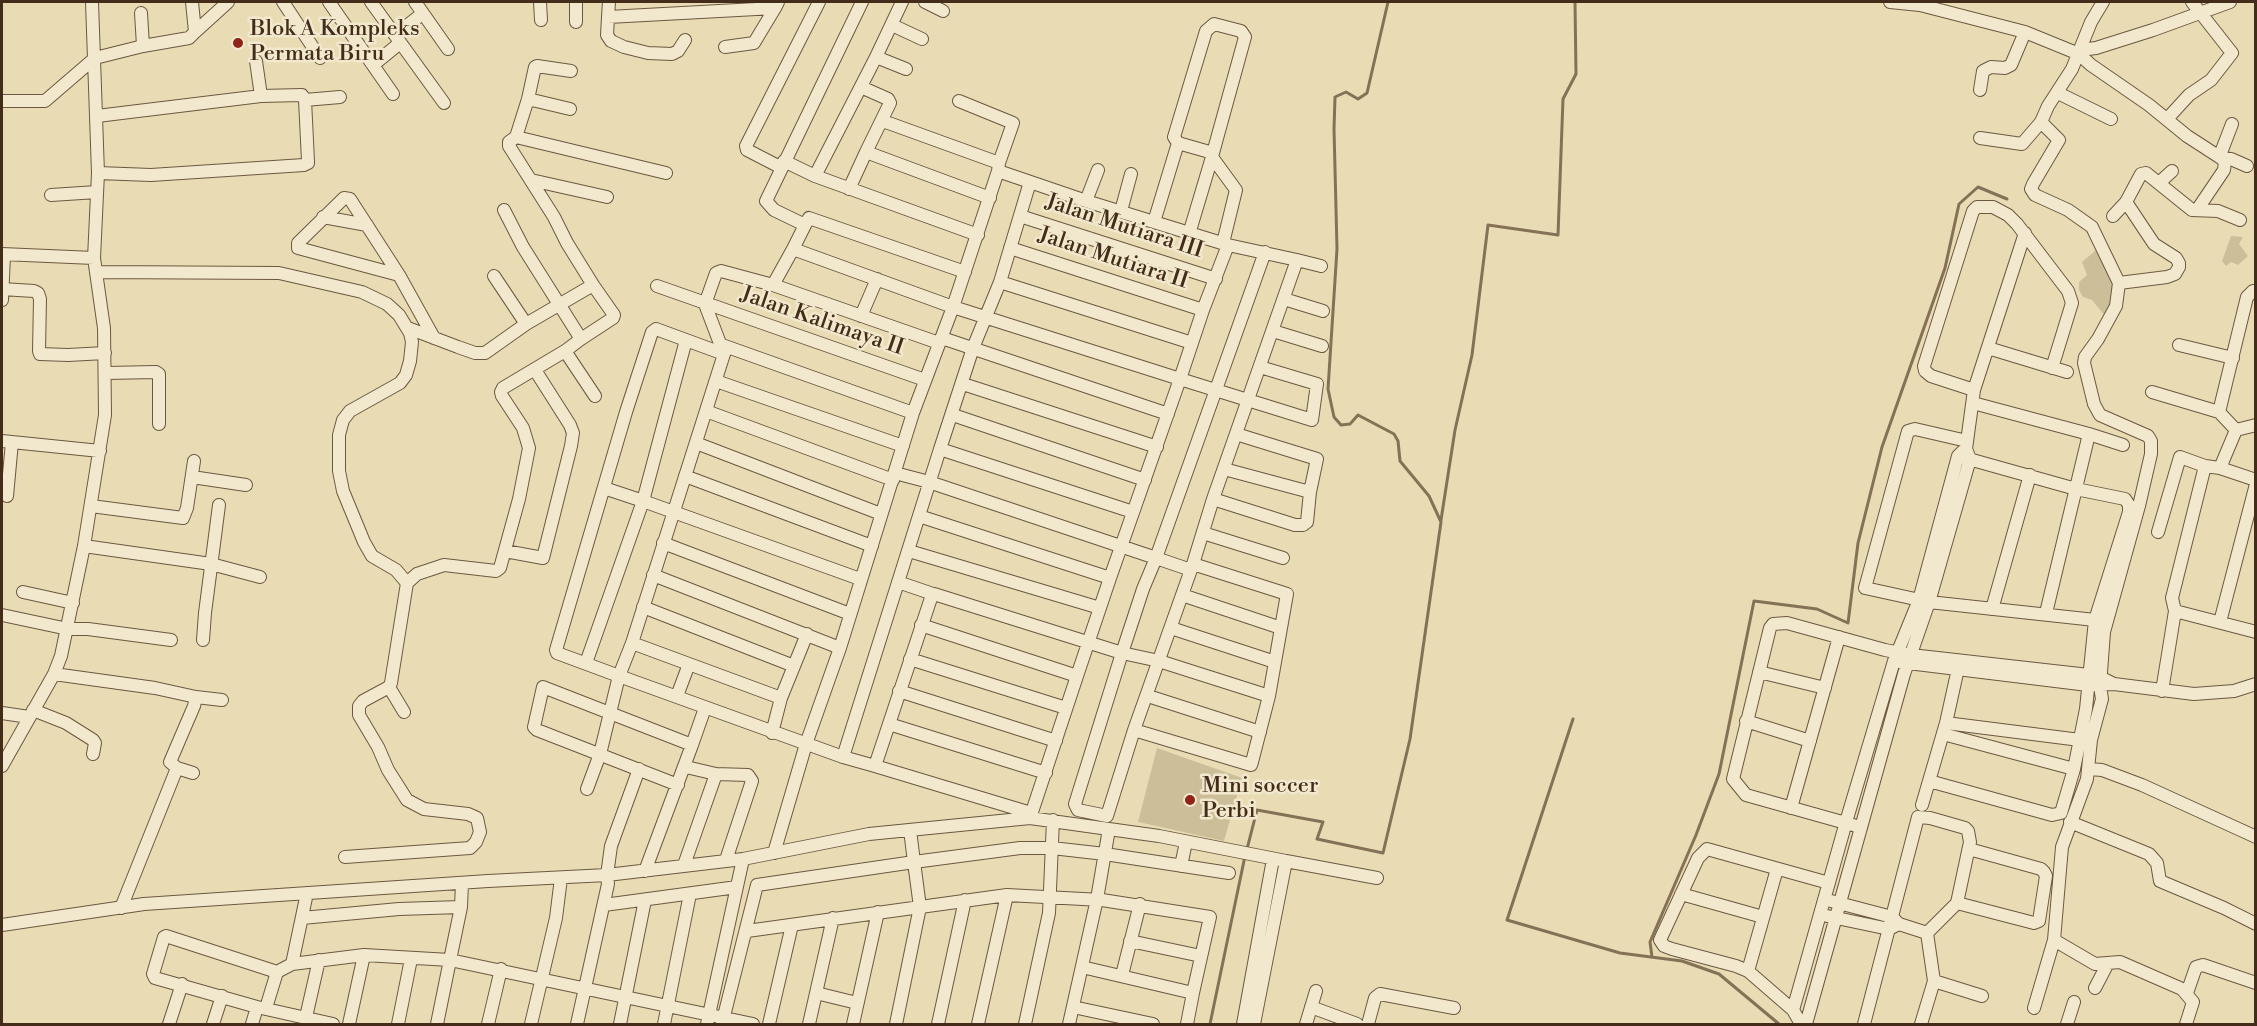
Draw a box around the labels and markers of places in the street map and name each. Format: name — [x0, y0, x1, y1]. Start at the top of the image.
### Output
place label: Blok A Kompleks Permata Biru — [250, 17, 420, 68]
marker: Blok A Kompleks Permata Biru — [231, 36, 245, 50]
place label: Mini soccer Perbi — [1202, 774, 1318, 825]
marker: Mini soccer Perbi — [1183, 793, 1197, 807]

